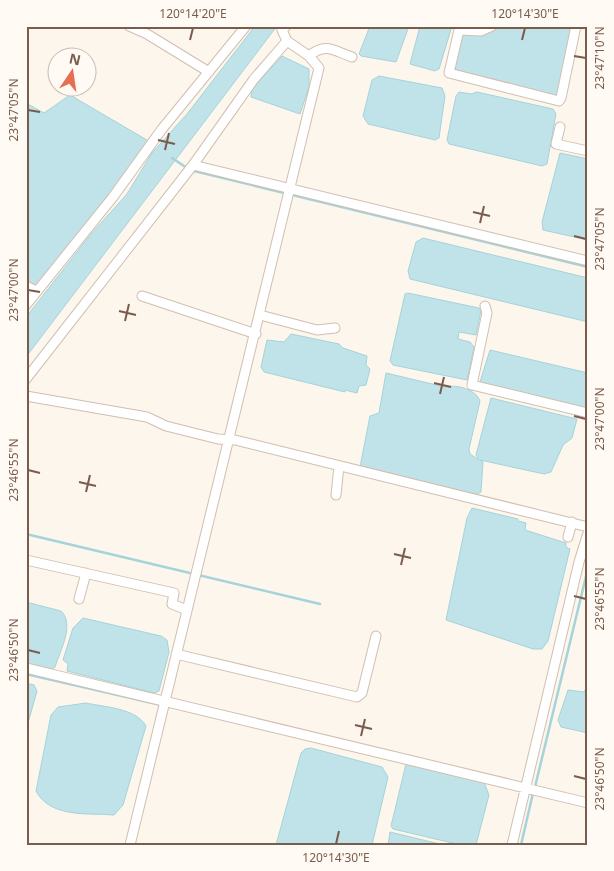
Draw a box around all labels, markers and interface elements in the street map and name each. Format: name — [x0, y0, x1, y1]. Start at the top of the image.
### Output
text: 120°14'20"E — [159, 5, 227, 22]
text: 120°14'30"E — [491, 5, 559, 22]
text: 23°47'10"N — [591, 26, 608, 90]
north arrow — [48, 48, 98, 98]
text: N — [67, 48, 83, 69]
text: 23°47'05"N — [5, 78, 22, 142]
text: 23°47'05"N — [591, 207, 608, 271]
text: 23°47'00"N — [5, 258, 22, 322]
text: 23°47'00"N — [591, 387, 608, 451]
text: 23°46'55"N — [5, 438, 22, 502]
text: 23°46'55"N — [591, 567, 608, 631]
text: 23°46'50"N — [5, 618, 22, 682]
text: 23°46'50"N — [591, 747, 608, 811]
text: 120°14'30"E — [302, 849, 370, 866]

